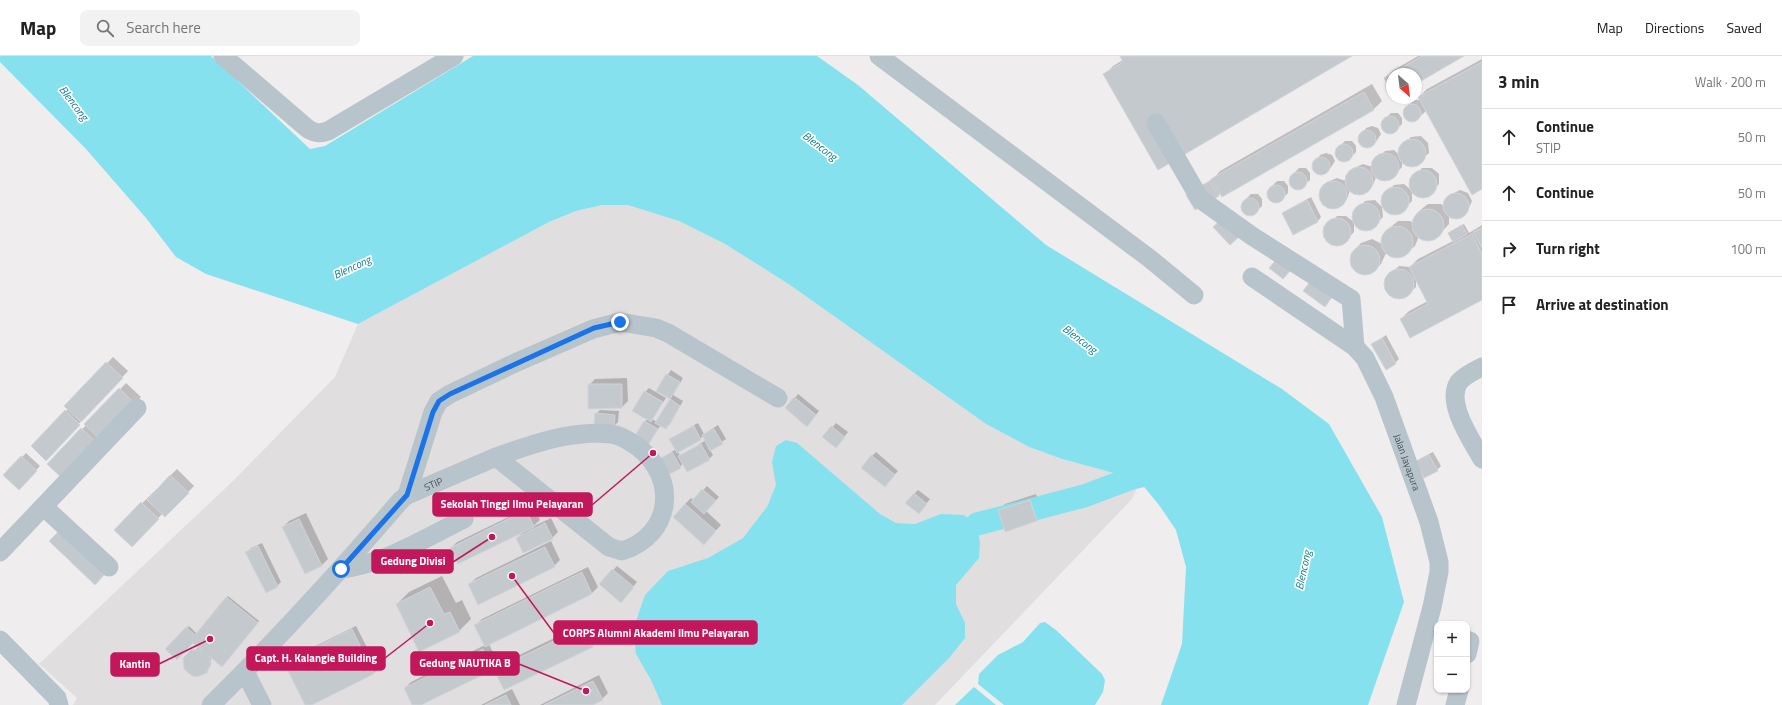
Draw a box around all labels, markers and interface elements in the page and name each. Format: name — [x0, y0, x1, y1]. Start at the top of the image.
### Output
search box — [80, 10, 360, 46]
text: Map — [20, 13, 56, 42]
text: Search here — [126, 16, 201, 39]
icon: search — [94, 17, 116, 39]
text: Map — [1597, 17, 1623, 38]
text: Directions — [1645, 17, 1704, 38]
text: Saved — [1726, 17, 1762, 38]
north arrow — [1386, 68, 1422, 104]
text: 3 min — [1498, 69, 1539, 95]
text: Walk · 200 m — [1695, 72, 1766, 92]
water label: Blencong — [56, 82, 93, 125]
text: Continue — [1536, 115, 1594, 138]
icon: ahead — [1498, 126, 1520, 148]
text: 50 m — [1738, 127, 1766, 147]
water label: Blencong — [799, 128, 842, 165]
text: STIP — [1536, 138, 1561, 158]
text: Continue — [1536, 181, 1594, 204]
icon: ahead — [1498, 182, 1520, 204]
text: 50 m — [1738, 183, 1766, 203]
text: Turn right — [1536, 237, 1600, 260]
icon: right — [1498, 238, 1520, 260]
text: 100 m — [1730, 239, 1766, 259]
water label: Blencong — [331, 251, 375, 283]
text: Arrive at destination — [1536, 293, 1669, 316]
icon: arrive — [1498, 294, 1520, 316]
route end — [611, 313, 629, 331]
water label: Blencong — [1059, 321, 1102, 358]
street label: Jalan Jayapura — [1390, 432, 1425, 493]
street label: STIP — [422, 473, 445, 494]
callout: Sekolah Tinggi Ilmu Pelayaran — [433, 493, 592, 516]
text: Sekolah Tinggi Ilmu Pelayaran — [440, 496, 584, 512]
water label: Blencong — [1291, 547, 1315, 591]
callout: Gedung Divisi — [372, 550, 453, 573]
text: Gedung Divisi — [380, 553, 446, 569]
route start — [332, 560, 350, 578]
callout: CORPS Alumni Akademi Ilmu Pelayaran — [554, 621, 757, 644]
map controls — [1434, 621, 1470, 693]
button: + — [1434, 621, 1470, 657]
text: CORPS Alumni Akademi Ilmu Pelayaran — [563, 625, 749, 641]
callout: Capt. H. Kalangie Building — [247, 647, 385, 670]
text: Capt. H. Kalangie Building — [255, 650, 377, 666]
callout: Gedung NAUTIKA B — [411, 652, 519, 675]
callout: Kantin — [111, 653, 159, 676]
text: Gedung NAUTIKA B — [419, 655, 511, 671]
text: Kantin — [119, 656, 151, 672]
button: − — [1434, 657, 1470, 693]

